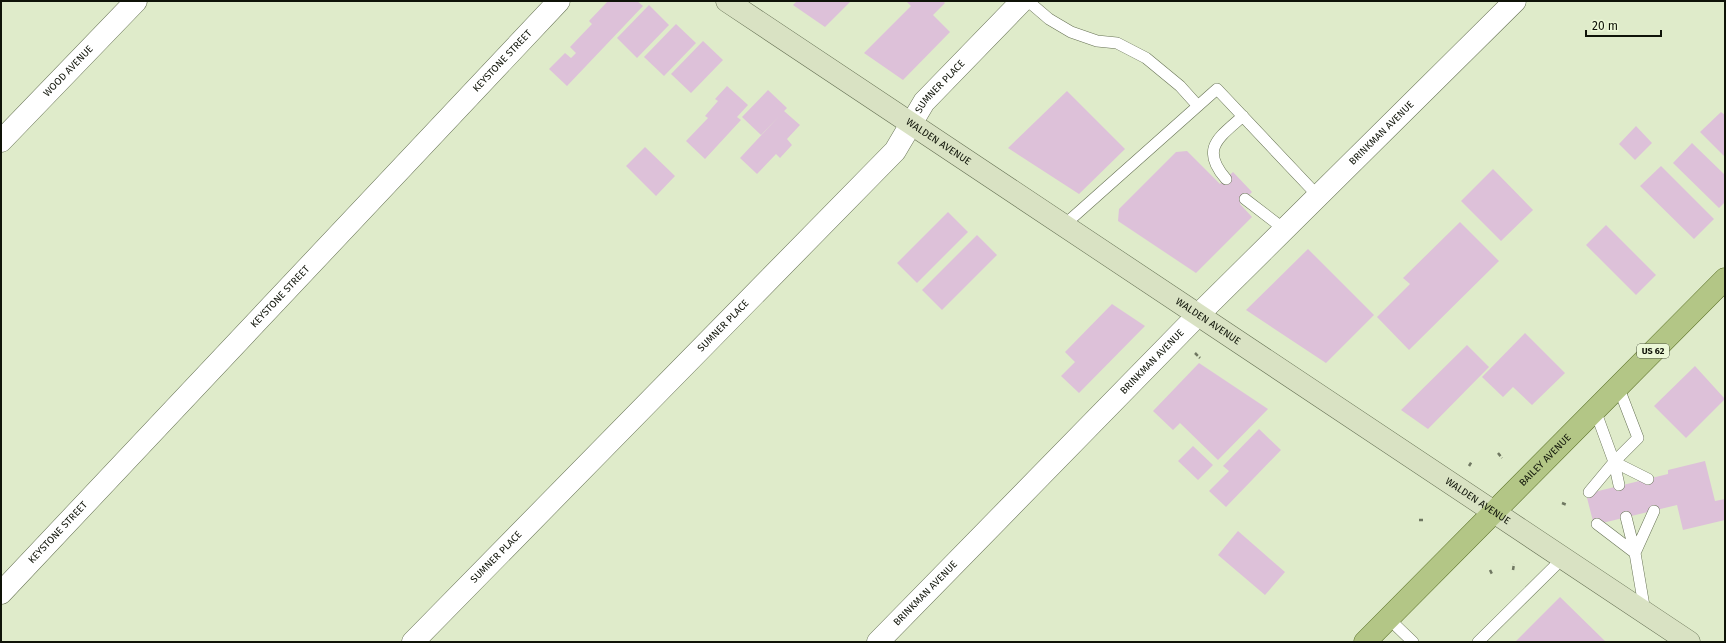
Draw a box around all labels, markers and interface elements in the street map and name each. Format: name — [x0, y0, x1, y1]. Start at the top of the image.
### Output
scale bar — [1586, 12, 1661, 38]
text: 20 m — [1592, 19, 1618, 33]
street label: KEYSTONE STREET — [470, 27, 535, 95]
street label: WOOD AVENUE — [41, 43, 96, 99]
street label: SUMNER PLACE — [913, 58, 967, 115]
street label: BRINKMAN AVENUE — [1347, 99, 1416, 168]
street label: WALDEN AVENUE — [904, 116, 973, 168]
street label: KEYSTONE STREET — [248, 263, 313, 330]
street label: WALDEN AVENUE — [1173, 296, 1243, 347]
street label: SUMNER PLACE — [695, 297, 752, 354]
street label: BRINKMAN AVENUE — [1118, 327, 1187, 397]
road number: US 62 — [1637, 344, 1669, 358]
street label: BAILEY AVENUE — [1517, 432, 1574, 489]
street label: WALDEN AVENUE — [1443, 475, 1512, 527]
street label: KEYSTONE STREET — [26, 499, 91, 566]
street label: SUMNER PLACE — [468, 529, 525, 586]
street label: BRINKMAN AVENUE — [891, 558, 960, 628]

